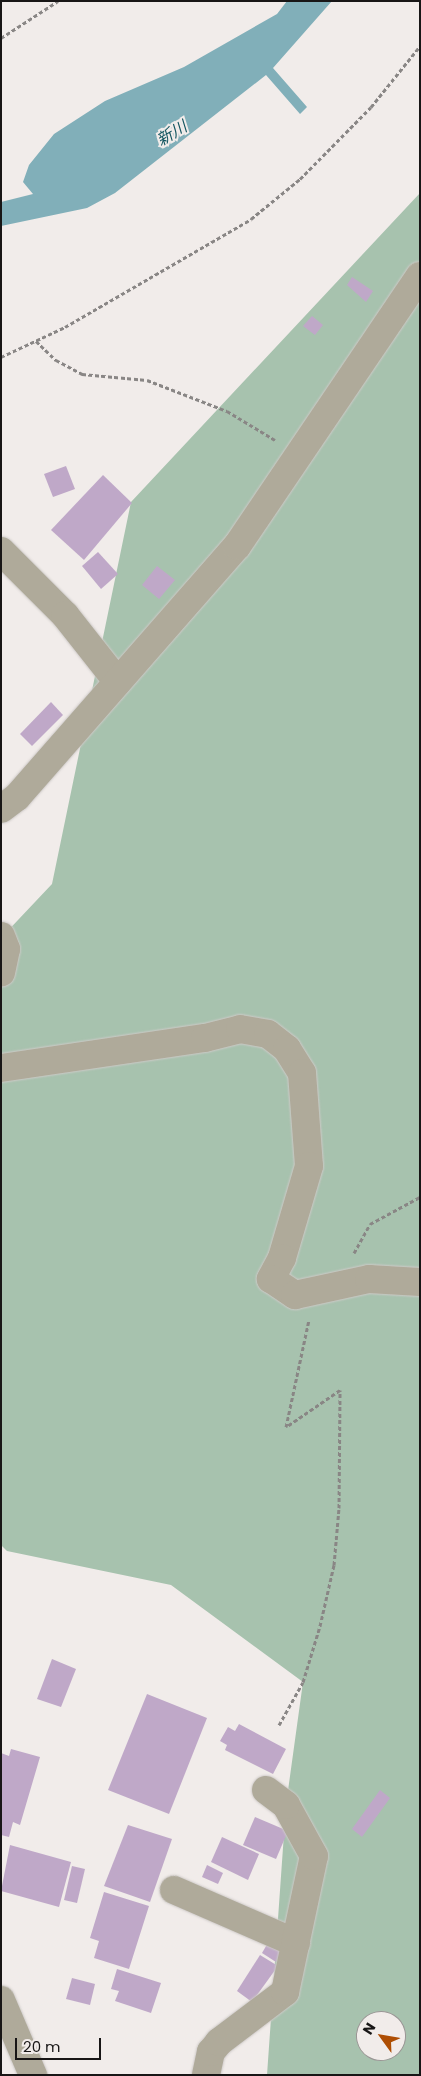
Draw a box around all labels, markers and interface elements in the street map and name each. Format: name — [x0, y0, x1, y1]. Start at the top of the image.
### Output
water label: 新川 — [153, 118, 191, 150]
north arrow — [356, 2011, 406, 2061]
text: N — [358, 2019, 380, 2038]
scale bar — [18, 2028, 104, 2060]
text: 20 m — [23, 2036, 61, 2057]

